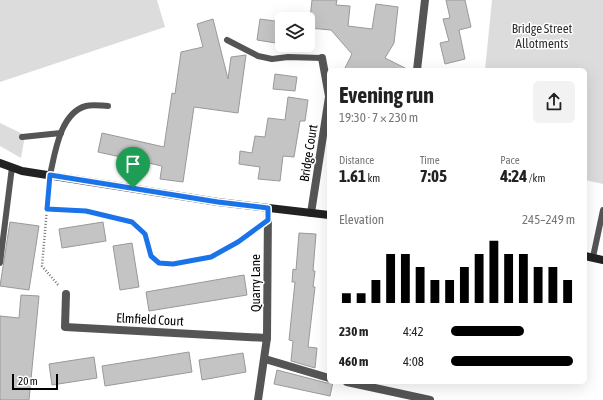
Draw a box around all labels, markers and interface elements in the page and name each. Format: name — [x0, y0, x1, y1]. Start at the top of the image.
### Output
map controls — [275, 12, 315, 52]
button: layers — [275, 12, 315, 52]
park label: Bridge Street Allotments — [512, 21, 573, 51]
button: share — [533, 81, 575, 123]
text: Evening run — [339, 82, 434, 108]
text: 19:30 · 7 × 230 m — [339, 110, 418, 125]
street label: Bridge Court — [297, 123, 320, 183]
pin — [116, 147, 150, 188]
icon: arrive — [122, 153, 144, 175]
text: Distance — [339, 154, 374, 166]
text: Time — [420, 154, 440, 166]
text: Pace — [500, 154, 520, 166]
text: 1.61 — [339, 166, 366, 186]
text: 7:05 — [420, 166, 447, 186]
text: 4:24 — [500, 166, 527, 186]
text: km — [366, 172, 380, 184]
text: /km — [527, 172, 545, 184]
text: Elevation — [339, 212, 384, 227]
text: 245–249 m — [522, 212, 575, 227]
street label: Quarry Lane — [248, 254, 263, 312]
street label: Elmfield Court — [116, 310, 184, 329]
text: 230 m — [339, 324, 368, 339]
text: 4:42 — [403, 324, 424, 339]
text: 460 m — [339, 354, 368, 369]
text: 4:08 — [403, 354, 424, 369]
scale bar — [12, 372, 58, 391]
text: 20 m — [18, 375, 38, 387]

